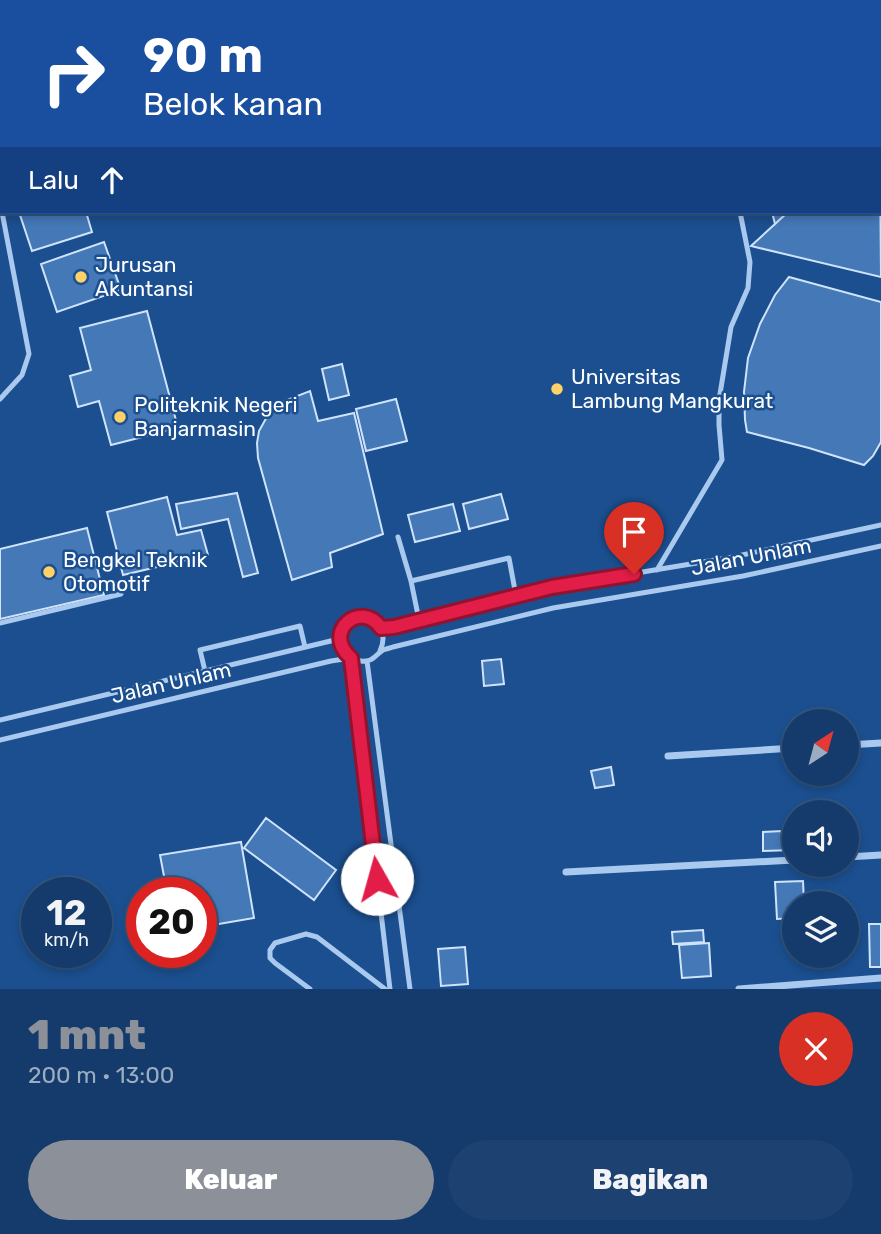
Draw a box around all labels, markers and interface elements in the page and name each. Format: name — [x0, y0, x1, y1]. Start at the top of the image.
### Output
text: 90 m — [143, 26, 263, 84]
icon: right — [28, 28, 119, 119]
text: Belok kanan — [143, 85, 323, 123]
icon: ahead — [93, 161, 131, 199]
text: Lalu — [28, 165, 79, 196]
place label: Jurusan Akuntansi — [95, 252, 193, 301]
marker: Jurusan Akuntansi — [73, 269, 89, 285]
place label: Universitas Lambung Mangkurat — [571, 364, 773, 413]
marker: Universitas Lambung Mangkurat — [549, 381, 565, 397]
place label: Politeknik Negeri Banjarmasin — [134, 392, 298, 441]
marker: Politeknik Negeri Banjarmasin — [112, 409, 128, 425]
pin — [604, 502, 664, 574]
icon: arrive — [615, 513, 653, 551]
street label: Jalan Unlam — [689, 533, 813, 580]
place label: Bengkel Teknik Otomotif — [63, 547, 207, 596]
marker: Bengkel Teknik Otomotif — [41, 564, 57, 580]
street label: Jalan Unlam — [109, 657, 233, 708]
north arrow — [782, 709, 859, 786]
map controls — [782, 709, 859, 968]
button: sound — [782, 800, 859, 877]
position arrow — [340, 842, 414, 916]
speed limit sign: 20 — [126, 877, 217, 968]
button: layers — [782, 891, 859, 968]
text: 12 — [46, 892, 87, 934]
text: km/h — [44, 929, 89, 951]
text: 1 mnt — [28, 1010, 146, 1060]
button: close — [779, 1012, 853, 1086]
text: 200 m · 13:00 — [28, 1061, 174, 1089]
button: Keluar — [28, 1140, 434, 1220]
button: Bagikan — [448, 1140, 853, 1220]

